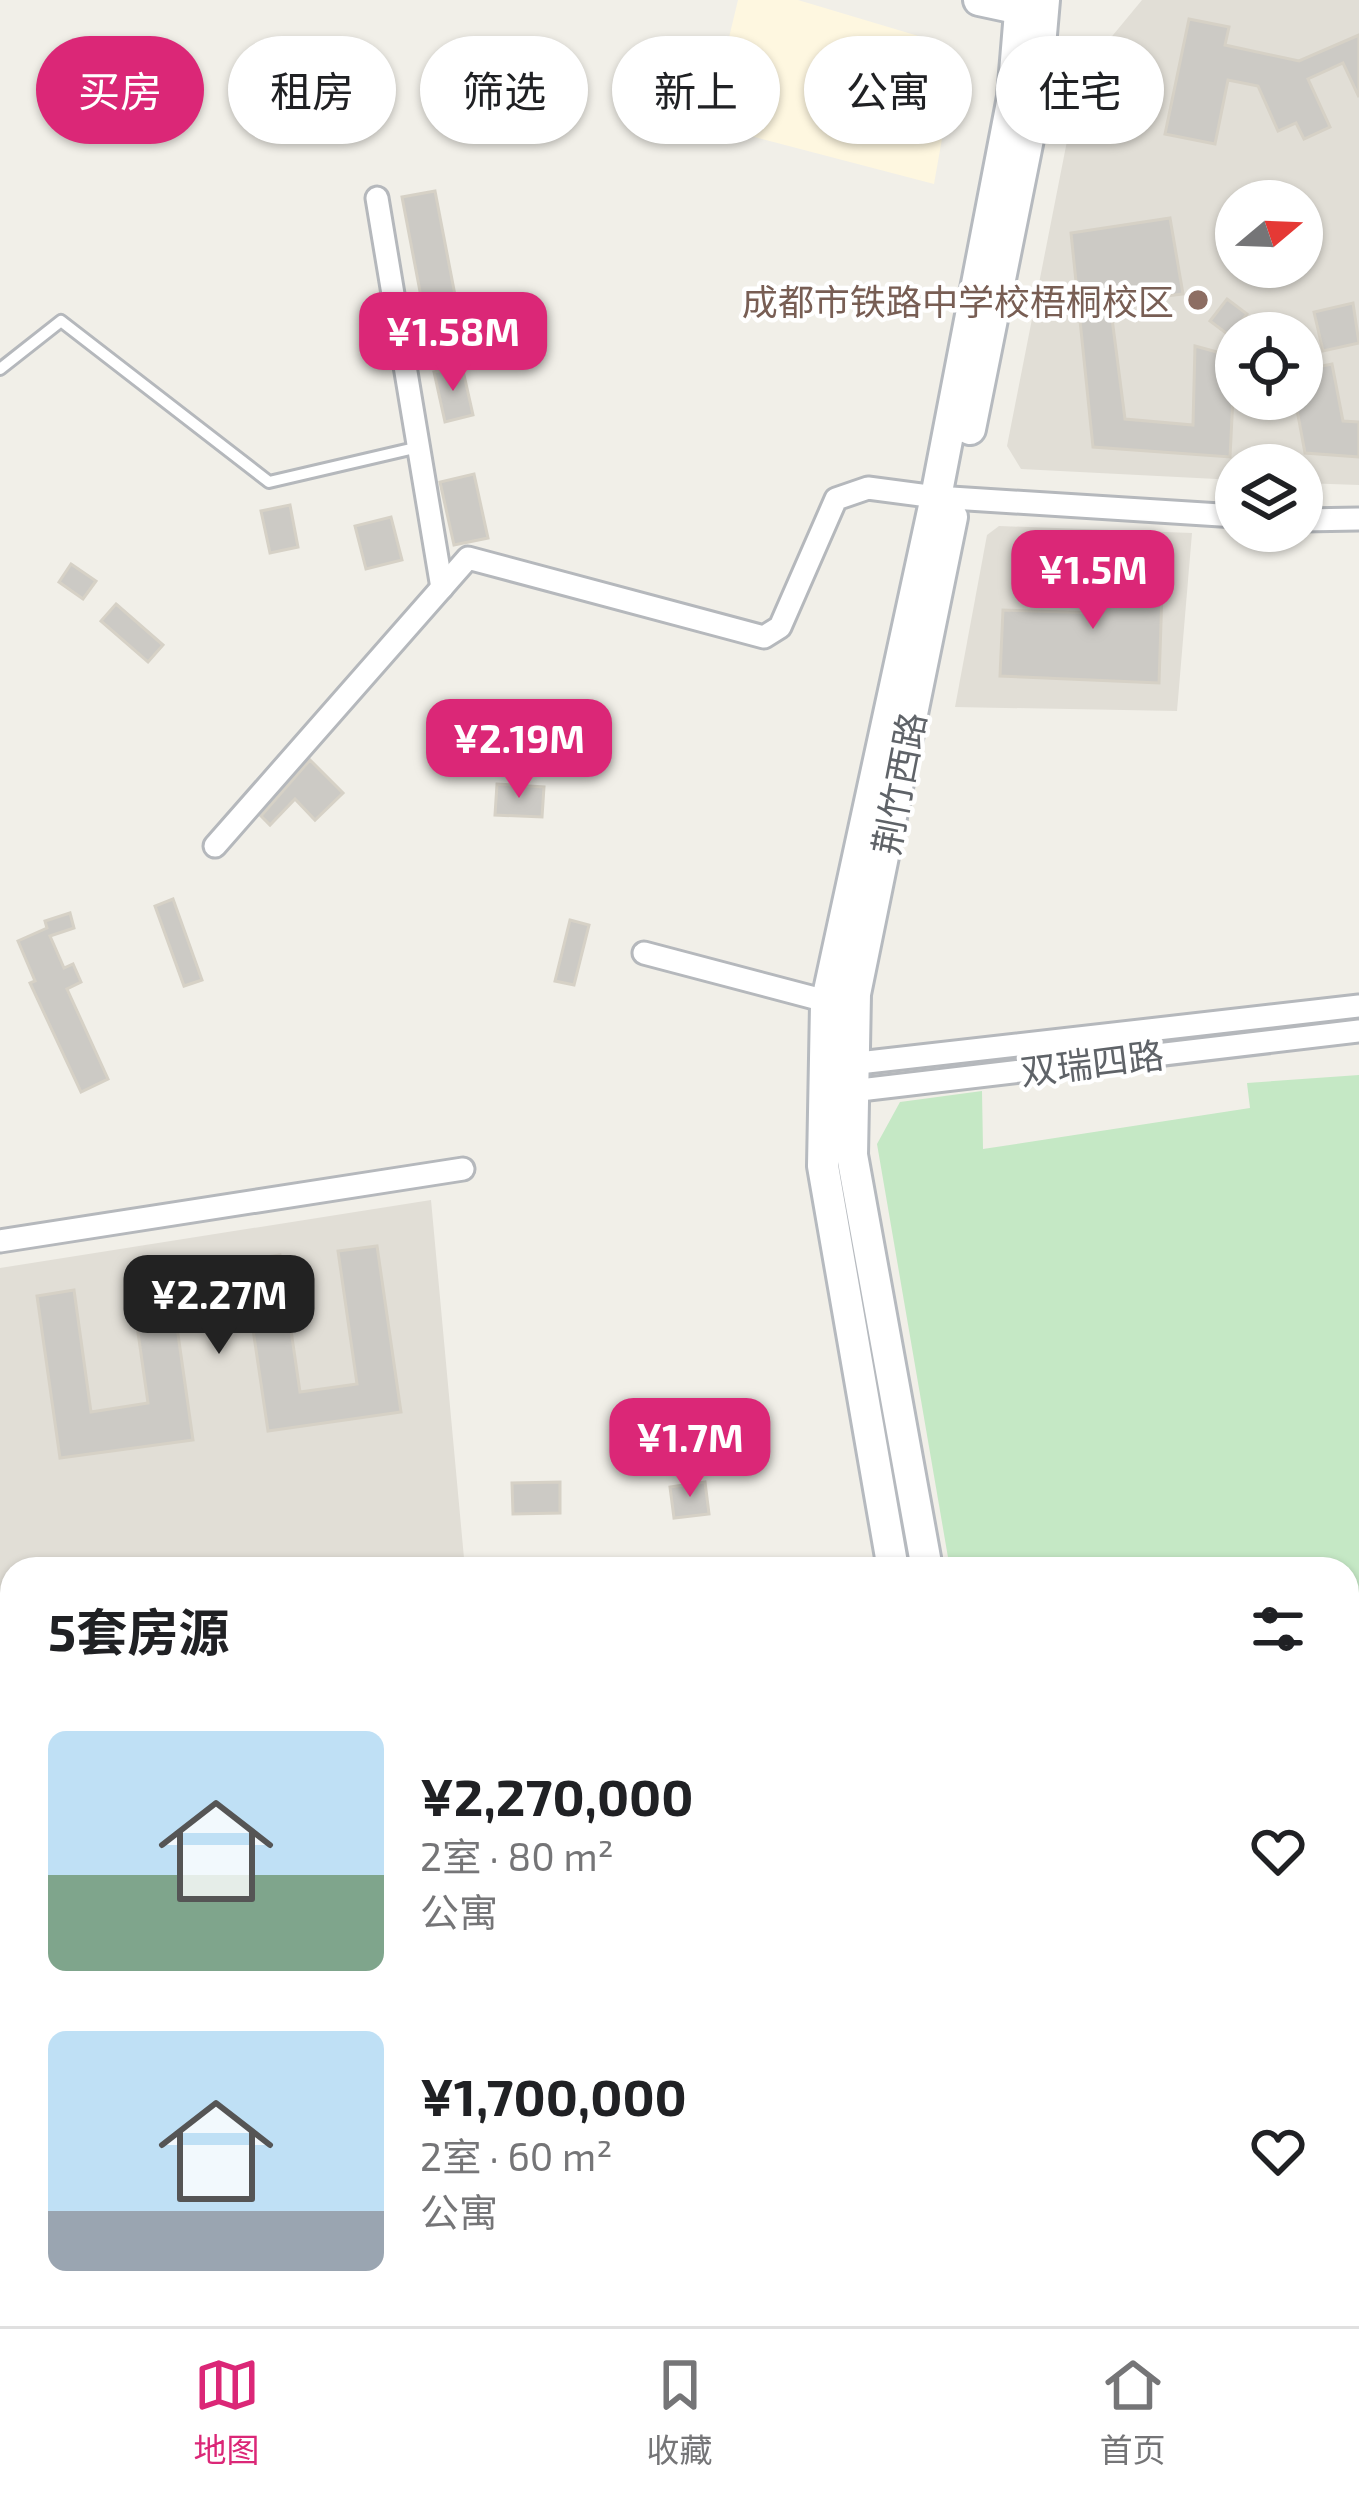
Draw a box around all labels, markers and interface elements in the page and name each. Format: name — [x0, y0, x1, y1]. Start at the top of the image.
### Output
chip: 买房 — [36, 36, 204, 144]
chip: 租房 — [228, 36, 396, 144]
chip: 筛选 — [420, 36, 588, 144]
chip: 新上 — [612, 36, 780, 144]
chip: 公寓 — [804, 36, 972, 144]
chip: 住宅 — [996, 36, 1164, 144]
north arrow — [1215, 180, 1323, 288]
map controls — [1215, 180, 1323, 552]
place label: 成都市铁路中学校梧桐校区 — [742, 279, 1174, 322]
marker: 成都市铁路中学校梧桐校区 — [1185, 287, 1211, 313]
pin: ¥1.58M — [355, 292, 551, 394]
text: ¥1.58M — [386, 307, 520, 354]
button: locate — [1215, 312, 1323, 420]
button: layers — [1215, 444, 1323, 552]
pin: ¥1.5M — [1009, 530, 1177, 632]
text: ¥1.5M — [1038, 545, 1148, 592]
pin: ¥2.19M — [421, 699, 617, 801]
street label: 荆竹西路 — [863, 708, 933, 858]
text: ¥2.19M — [453, 714, 585, 761]
street label: 双瑞四路 — [1018, 1032, 1166, 1092]
pin: ¥2.27M — [121, 1255, 317, 1357]
text: ¥2.27M — [150, 1270, 288, 1317]
pin: ¥1.7M — [606, 1398, 774, 1500]
text: ¥1.7M — [636, 1413, 744, 1460]
icon: filters — [1245, 1596, 1311, 1662]
text: 5套房源 — [48, 1600, 229, 1661]
text: ¥2,270,000 — [420, 1765, 693, 1826]
icon: home — [144, 1779, 288, 1923]
icon: heart — [1245, 1818, 1311, 1884]
text: 2室 · 80 m² — [420, 1832, 614, 1879]
text: 公寓 — [420, 1888, 498, 1935]
text: ¥1,700,000 — [420, 2065, 687, 2126]
icon: home — [144, 2079, 288, 2223]
icon: heart — [1245, 2118, 1311, 2184]
text: 2室 · 60 m² — [420, 2132, 612, 2179]
text: 公寓 — [420, 2188, 498, 2235]
tab: 地图 — [194, 2352, 260, 2472]
tab: 收藏 — [647, 2352, 713, 2472]
tab: 首页 — [1100, 2352, 1166, 2472]

